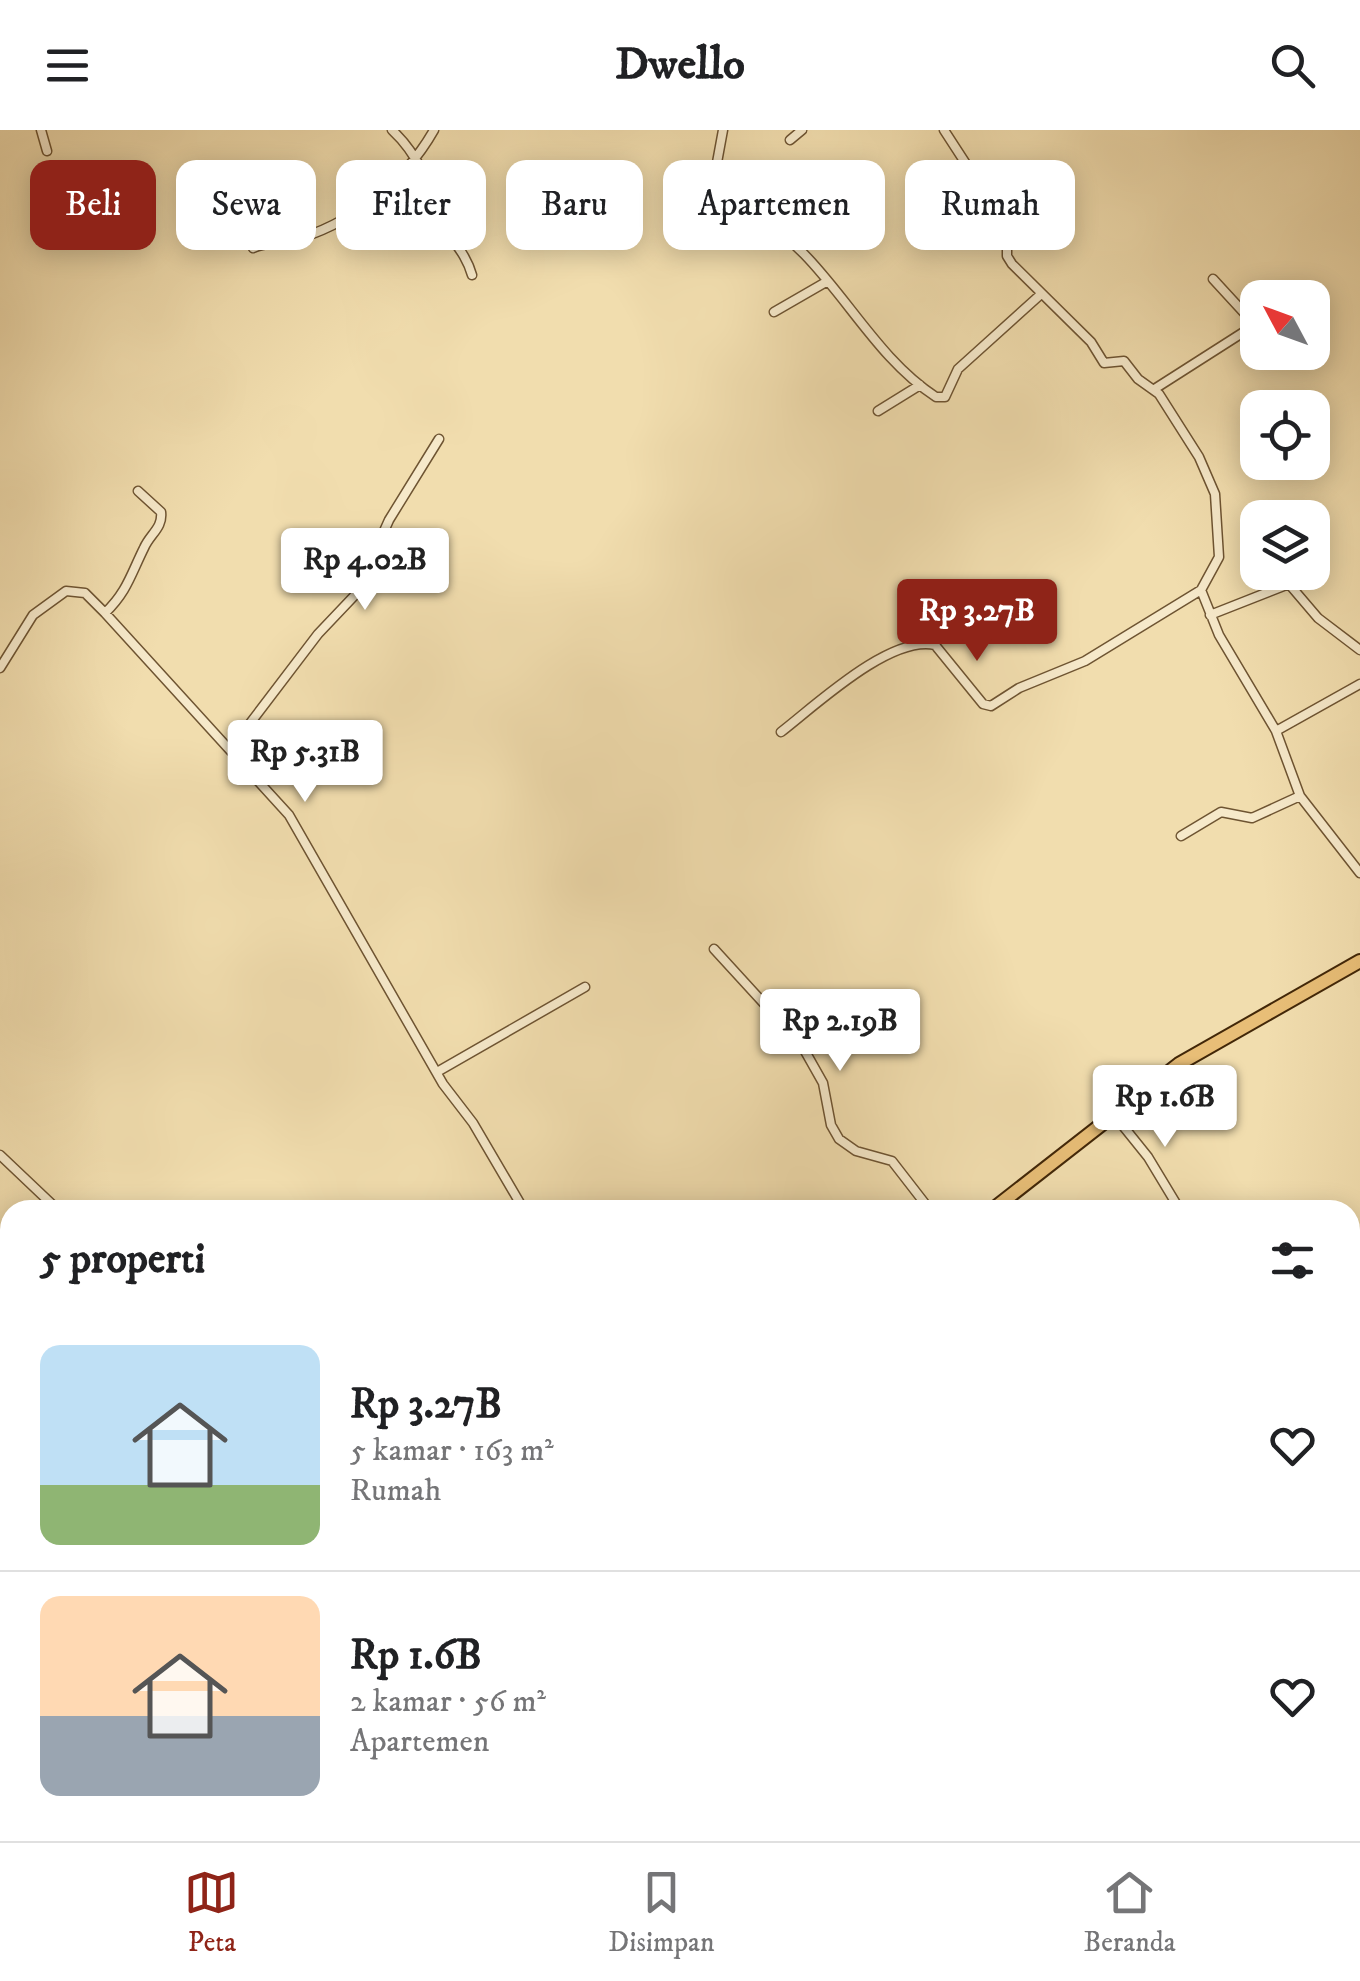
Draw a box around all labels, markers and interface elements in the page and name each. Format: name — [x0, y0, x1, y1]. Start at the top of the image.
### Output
text: Dwello — [615, 37, 745, 93]
icon: menu — [40, 38, 95, 93]
icon: search — [1265, 38, 1320, 93]
chip: Beli — [30, 160, 156, 250]
chip: Sewa — [176, 160, 316, 250]
chip: Filter — [336, 160, 486, 250]
chip: Baru — [506, 160, 643, 250]
chip: Apartemen — [663, 160, 885, 250]
chip: Rumah — [905, 160, 1075, 250]
north arrow — [1240, 280, 1330, 370]
map controls — [1240, 280, 1330, 590]
button: locate — [1240, 390, 1330, 480]
button: layers — [1240, 500, 1330, 590]
pin: Rp 4.02B — [262, 528, 468, 613]
text: Rp 4.02B — [303, 540, 427, 580]
pin: Rp 3.27B — [874, 579, 1080, 664]
text: Rp 3.27B — [919, 591, 1035, 631]
pin: Rp 5.31B — [202, 720, 408, 805]
text: Rp 5.31B — [250, 732, 360, 772]
pin: Rp 2.19B — [737, 989, 943, 1074]
text: Rp 2.19B — [782, 1001, 898, 1041]
pin: Rp 1.6B — [1073, 1065, 1257, 1150]
text: Rp 1.6B — [1115, 1077, 1215, 1117]
icon: filters — [1265, 1233, 1320, 1288]
text: 5 properti — [40, 1234, 205, 1286]
text: Rp 3.27B — [350, 1379, 502, 1431]
icon: home — [120, 1385, 240, 1505]
icon: heart — [1265, 1418, 1320, 1473]
text: 5 kamar · 163 m² — [350, 1431, 554, 1471]
text: Rumah — [350, 1471, 441, 1511]
text: Rp 1.6B — [350, 1630, 482, 1682]
icon: home — [120, 1636, 240, 1756]
icon: heart — [1265, 1669, 1320, 1724]
text: 2 kamar · 56 m² — [350, 1682, 546, 1722]
text: Apartemen — [350, 1722, 489, 1762]
tab: Peta — [184, 1865, 239, 1960]
tab: Disimpan — [608, 1865, 715, 1960]
tab: Beranda — [1084, 1865, 1176, 1960]

